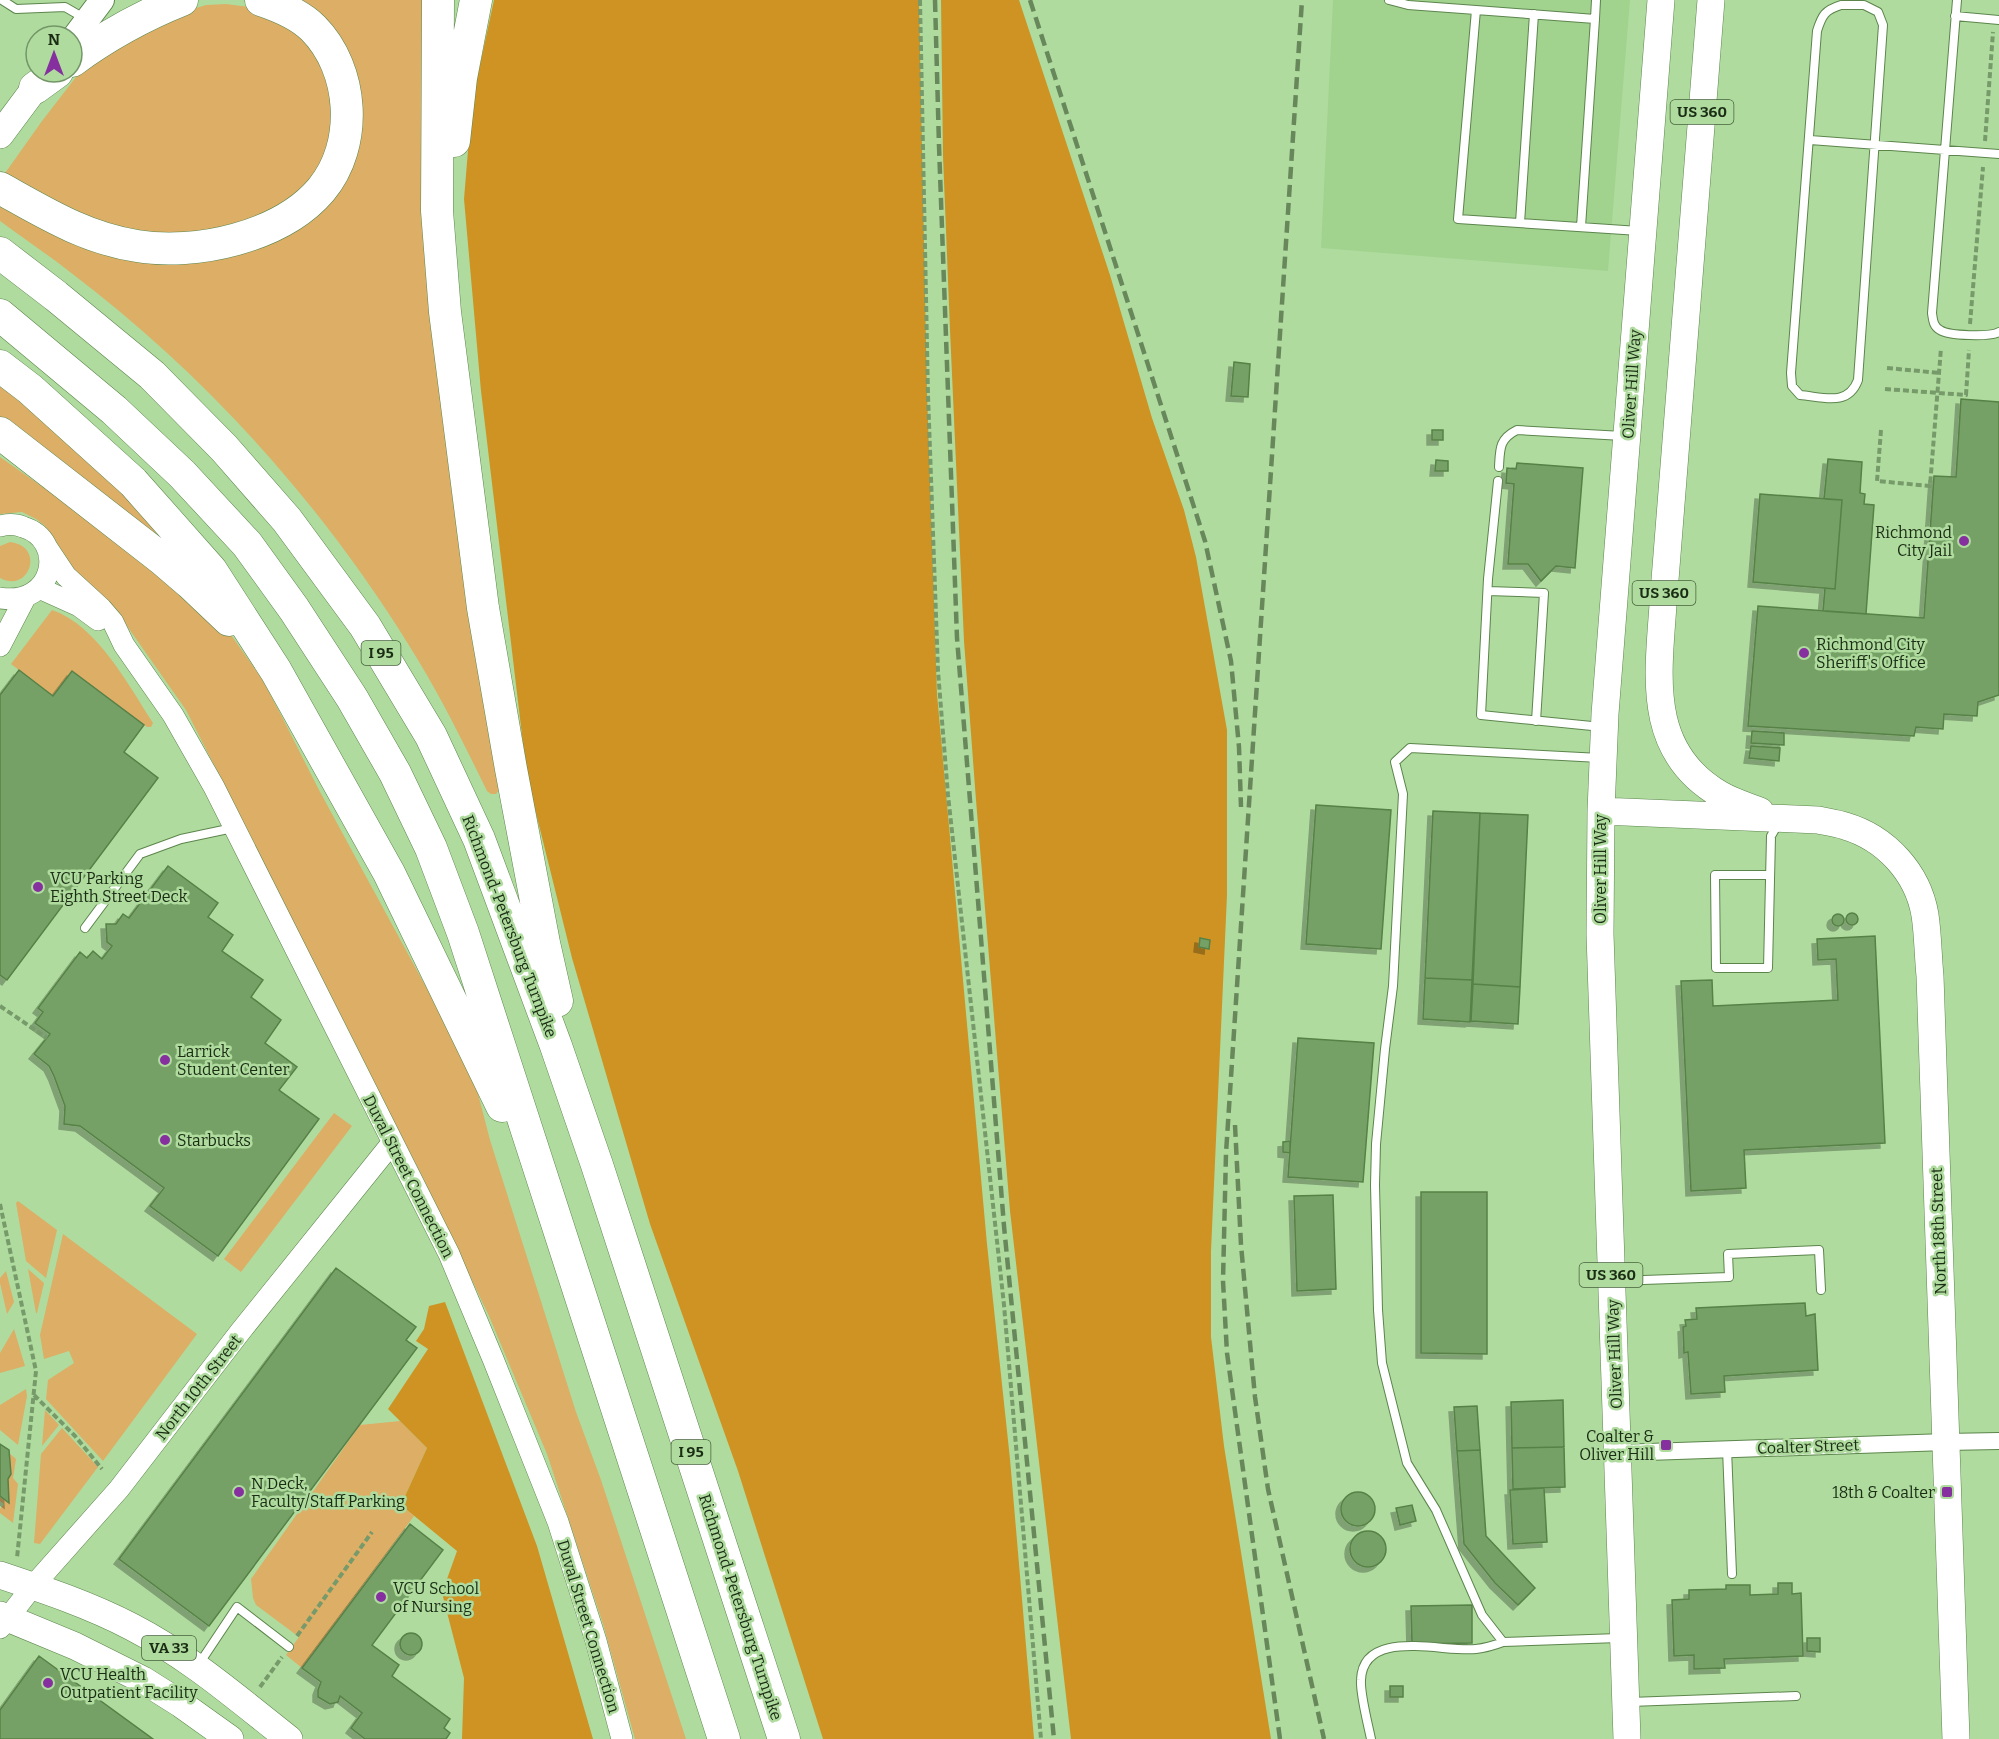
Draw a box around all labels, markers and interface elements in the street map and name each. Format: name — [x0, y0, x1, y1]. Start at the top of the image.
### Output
north arrow — [24, 24, 84, 84]
text: N — [48, 30, 60, 49]
road number: US 360 — [1670, 100, 1734, 124]
street label: Oliver Hill Way — [1618, 328, 1645, 439]
place label: Richmond City Jail — [1875, 523, 1953, 560]
marker: Richmond City Jail — [1957, 534, 1971, 548]
road number: US 360 — [1632, 581, 1696, 605]
place label: Richmond City Sheriff's Office — [1816, 635, 1926, 672]
road number: I 95 — [362, 641, 400, 665]
marker: Richmond City Sheriff's Office — [1797, 646, 1811, 660]
street label: Richmond-Petersburg Turnpike — [458, 812, 561, 1040]
street label: Oliver Hill Way — [1591, 814, 1610, 924]
place label: VCU Parking Eighth Street Deck — [50, 869, 188, 906]
marker: VCU Parking Eighth Street Deck — [31, 880, 45, 894]
place label: Larrick Student Center — [177, 1042, 290, 1079]
marker: Larrick Student Center — [158, 1053, 172, 1067]
street label: Duval Street Connection — [359, 1092, 458, 1261]
place label: Starbucks — [177, 1131, 251, 1150]
marker: Starbucks — [158, 1133, 172, 1147]
street label: North 18th Street — [1927, 1167, 1950, 1295]
road number: US 360 — [1580, 1263, 1642, 1287]
street label: Oliver Hill Way — [1603, 1298, 1626, 1409]
street label: North 10th Street — [151, 1331, 245, 1444]
place label: Coalter & Oliver Hill — [1579, 1427, 1654, 1464]
street label: Coalter Street — [1757, 1435, 1860, 1458]
marker: Coalter & Oliver Hill — [1659, 1438, 1673, 1452]
road number: I 95 — [672, 1440, 710, 1464]
place label: N Deck, Faculty/Staff Parking — [251, 1474, 405, 1511]
place label: 18th & Coalter — [1832, 1483, 1935, 1502]
marker: N Deck, Faculty/Staff Parking — [232, 1485, 246, 1499]
marker: 18th & Coalter — [1940, 1485, 1954, 1499]
street label: Richmond-Petersburg Turnpike — [695, 1492, 786, 1723]
street label: Duval Street Connection — [553, 1537, 624, 1715]
place label: VCU School of Nursing — [393, 1579, 480, 1616]
marker: VCU School of Nursing — [374, 1590, 388, 1604]
road number: VA 33 — [142, 1636, 196, 1660]
place label: VCU Health Outpatient Facility — [60, 1665, 198, 1702]
marker: VCU Health Outpatient Facility — [41, 1676, 55, 1690]

